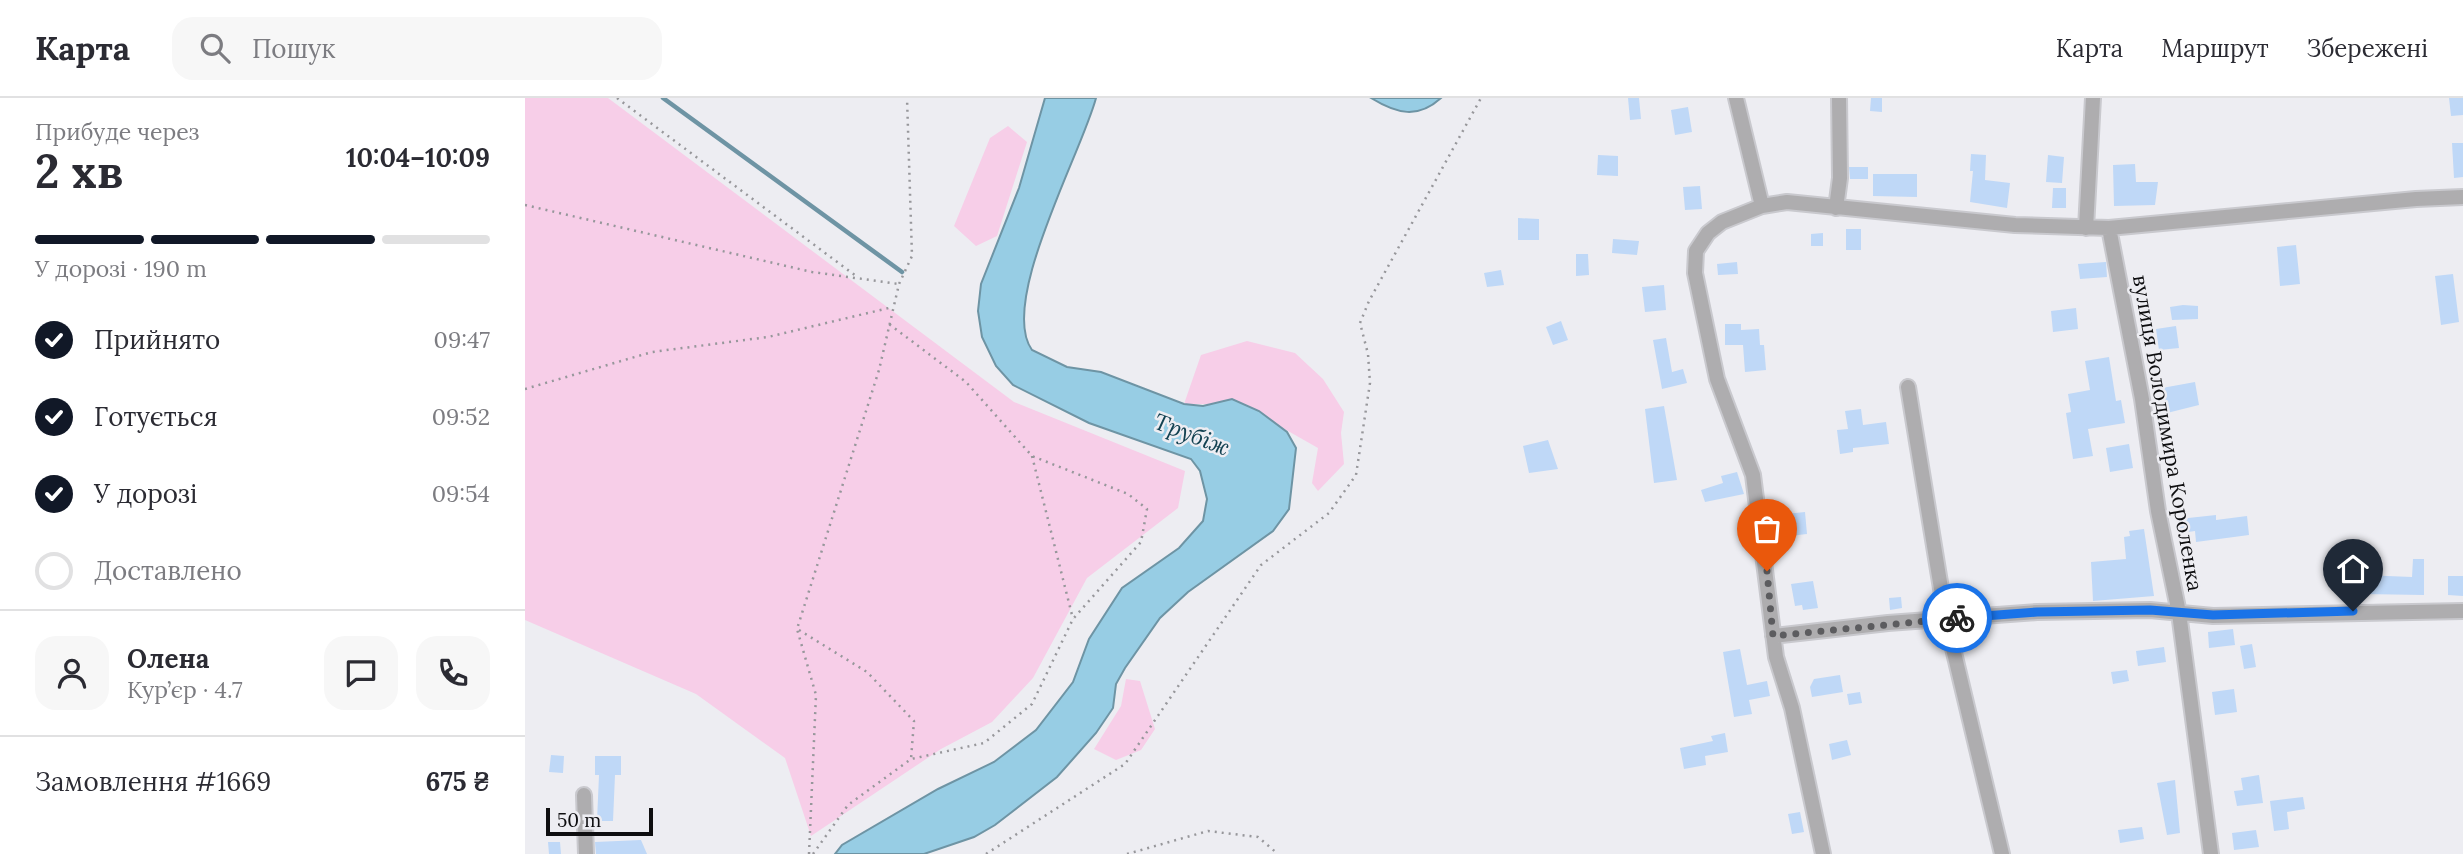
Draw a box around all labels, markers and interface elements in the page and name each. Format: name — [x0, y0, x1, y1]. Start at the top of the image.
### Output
search box — [172, 17, 662, 80]
text: Карта — [35, 27, 130, 69]
icon: search — [196, 29, 234, 67]
text: Пошук — [252, 32, 336, 65]
text: Карта — [2056, 33, 2123, 64]
text: Маршрут — [2161, 33, 2269, 64]
text: Збережені — [2307, 33, 2428, 64]
text: Прибуде через — [35, 117, 199, 146]
text: 10:04–10:09 — [346, 141, 490, 174]
text: 2 хв — [35, 142, 123, 201]
text: У дорозі · 190 m — [35, 254, 207, 283]
street label: вулиця Володимира Короленка — [2127, 273, 2209, 593]
icon: check — [35, 321, 73, 359]
text: Прийнято — [94, 323, 220, 356]
text: 09:47 — [434, 325, 490, 354]
icon: check — [35, 398, 73, 436]
text: Готується — [94, 400, 218, 433]
text: 09:52 — [432, 402, 490, 431]
water label: Трубіж — [1150, 406, 1234, 462]
icon: check — [35, 475, 73, 513]
text: У дорозі — [94, 477, 197, 510]
text: 09:54 — [432, 479, 490, 508]
pin — [1737, 499, 1797, 571]
icon: bag — [1748, 510, 1786, 548]
pin — [2323, 539, 2383, 611]
icon: home — [2334, 550, 2372, 588]
text: Доставлено — [94, 554, 242, 587]
courier — [1922, 583, 1992, 653]
icon: bike — [1938, 599, 1976, 637]
button: person — [35, 636, 109, 710]
button: chat — [324, 636, 398, 710]
button: phone — [416, 636, 490, 710]
text: Олена — [127, 642, 209, 675]
text: Кур’єр · 4.7 — [127, 675, 243, 704]
text: Замовлення #1669 — [35, 765, 271, 798]
text: 675 ₴ — [425, 765, 490, 798]
scale bar — [546, 805, 653, 837]
text: 50 m — [557, 808, 601, 832]

